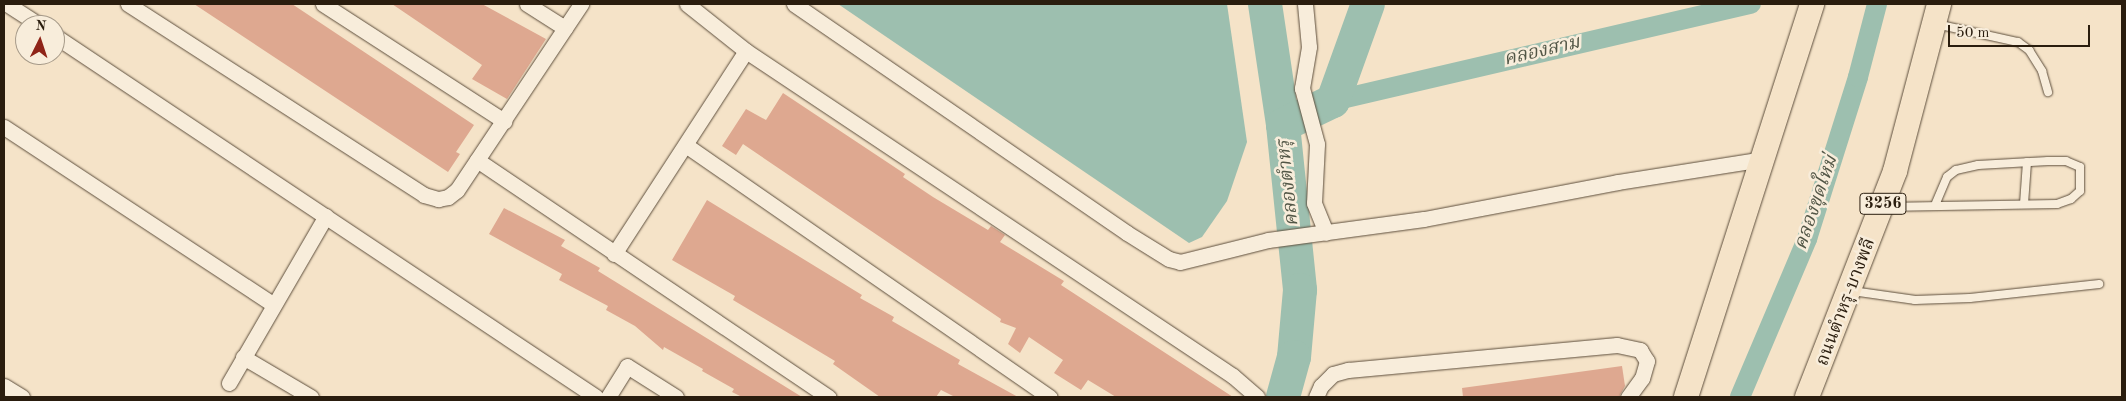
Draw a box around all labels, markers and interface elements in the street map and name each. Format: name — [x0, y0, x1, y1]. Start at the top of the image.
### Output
north arrow — [15, 15, 65, 65]
scale bar — [1951, 15, 2094, 47]
text: N — [35, 19, 47, 33]
text: 50 m — [1956, 26, 1990, 41]
water label: คลองสาม — [1502, 32, 1582, 72]
water label: คลองตำหรุ — [1273, 139, 1305, 227]
water label: คลองขุดใหม่ — [1790, 153, 1844, 253]
road number: 3256 — [1859, 190, 1907, 218]
street label: ถนนตำหรุ-บางพลี — [1812, 235, 1880, 369]

